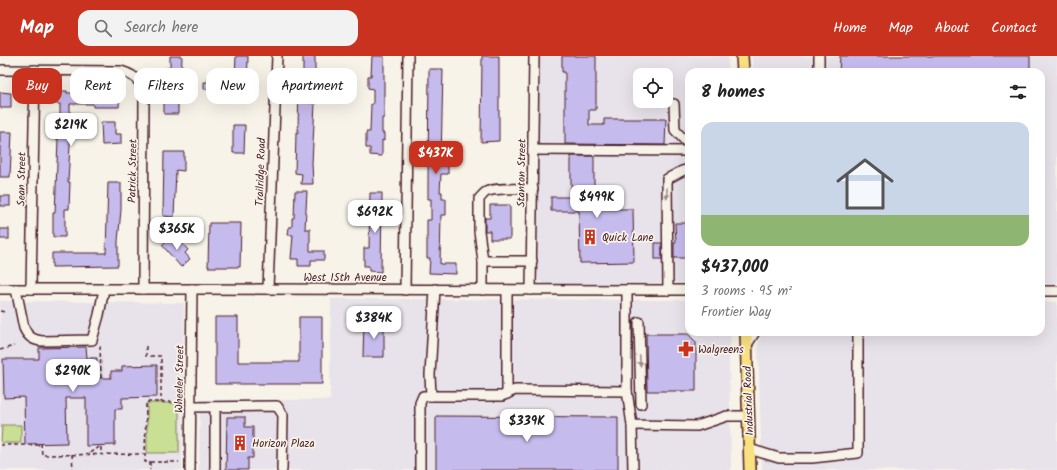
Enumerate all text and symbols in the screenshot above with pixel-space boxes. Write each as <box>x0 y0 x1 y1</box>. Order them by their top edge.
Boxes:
search box <box>78 10 358 46</box>
text: Map <box>20 13 54 43</box>
text: Search here <box>124 16 198 40</box>
icon: search <box>92 17 114 39</box>
text: Home <box>833 17 867 39</box>
text: Map <box>889 17 913 39</box>
text: About <box>935 17 969 39</box>
text: Contact <box>991 17 1037 39</box>
chip: Buy <box>12 68 62 104</box>
chip: Rent <box>70 68 126 104</box>
chip: Filters <box>134 68 198 104</box>
chip: New <box>206 68 259 104</box>
chip: Apartment <box>267 68 357 104</box>
map controls <box>633 68 673 108</box>
button: locate <box>633 68 673 108</box>
text: 8 homes <box>701 79 765 106</box>
icon: filters <box>1007 81 1029 103</box>
pin: $219K <box>43 113 99 147</box>
text: $219K <box>54 115 88 136</box>
street label: Trailridge Road <box>251 137 271 207</box>
street label: Patrick Street <box>123 138 143 203</box>
street label: Stanton Street <box>512 138 532 207</box>
pin: $437K <box>408 141 464 175</box>
text: $437K <box>418 143 454 164</box>
icon: home <box>829 148 901 220</box>
street label: Sean Street <box>13 151 31 206</box>
pin: $499K <box>569 185 625 219</box>
text: $499K <box>579 187 615 208</box>
one-way arrow <box>664 187 670 200</box>
pin: $692K <box>347 200 403 234</box>
text: $692K <box>357 202 393 223</box>
pin: $365K <box>149 217 205 251</box>
text: $365K <box>159 219 195 240</box>
building icon: Quick Lane <box>581 228 599 246</box>
place label: Quick Lane <box>602 229 653 247</box>
text: $437,000 <box>701 254 768 281</box>
street label: West 15th Avenue <box>303 269 387 287</box>
text: 3 rooms · 95 m² <box>701 281 792 302</box>
text: Frontier Way <box>701 302 771 323</box>
pin: $384K <box>346 306 402 340</box>
text: $384K <box>355 308 393 329</box>
pharmacy icon: Walgreens <box>677 340 695 358</box>
place label: Walgreens <box>698 341 744 359</box>
street label: Wheeler Street <box>170 344 190 413</box>
one-way arrow <box>637 355 643 368</box>
pin: $290K <box>45 359 101 393</box>
text: $290K <box>55 361 91 382</box>
street label: Industrial Road <box>739 365 759 436</box>
pin: $339K <box>499 409 555 443</box>
text: $339K <box>509 411 545 432</box>
building icon: Horizon Plaza <box>231 434 249 452</box>
place label: Horizon Plaza <box>252 435 315 453</box>

